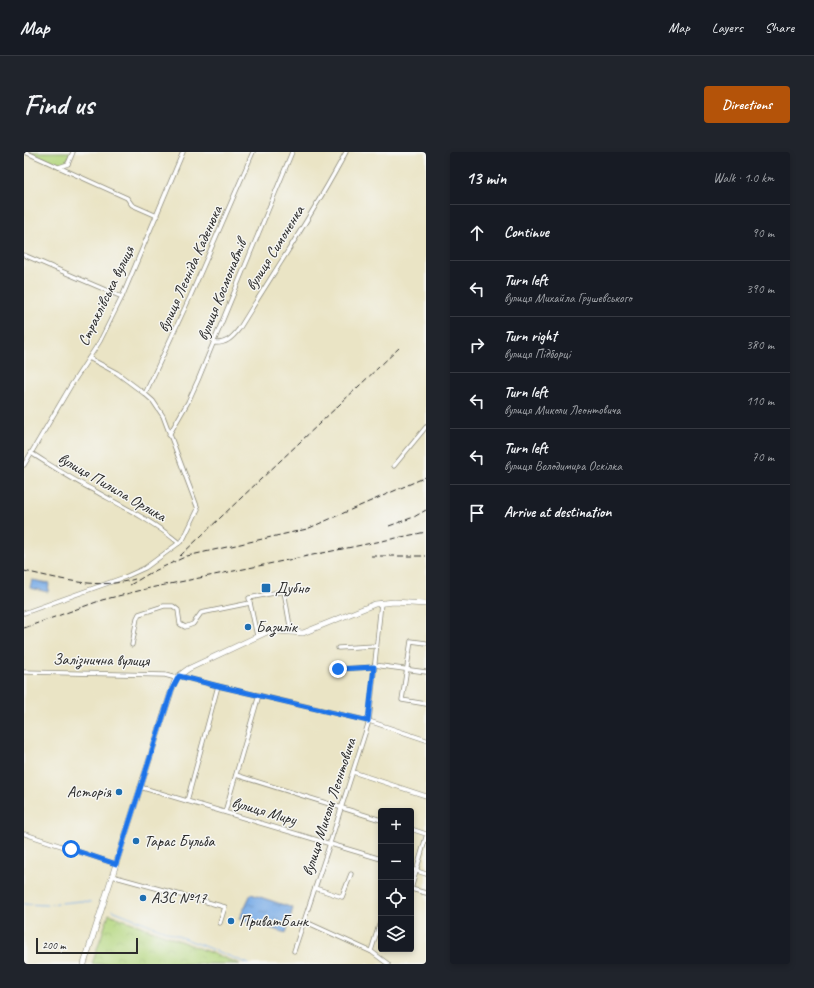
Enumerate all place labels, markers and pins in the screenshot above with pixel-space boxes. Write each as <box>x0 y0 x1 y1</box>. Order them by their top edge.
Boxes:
place label: Дубно <box>275 578 311 598</box>
marker: Дубно <box>260 582 272 594</box>
place label: Базилік <box>256 617 299 637</box>
marker: Базилік <box>243 622 253 632</box>
place label: Асторія <box>67 782 112 802</box>
marker: Асторія <box>114 787 124 797</box>
place label: Тарас Бульба <box>144 831 215 851</box>
marker: Тарас Бульба <box>131 836 141 846</box>
place label: АЗС №17 <box>151 888 207 908</box>
marker: АЗС №17 <box>138 893 148 903</box>
place label: ПриватБанк <box>239 911 309 931</box>
marker: ПриватБанк <box>226 916 236 926</box>

